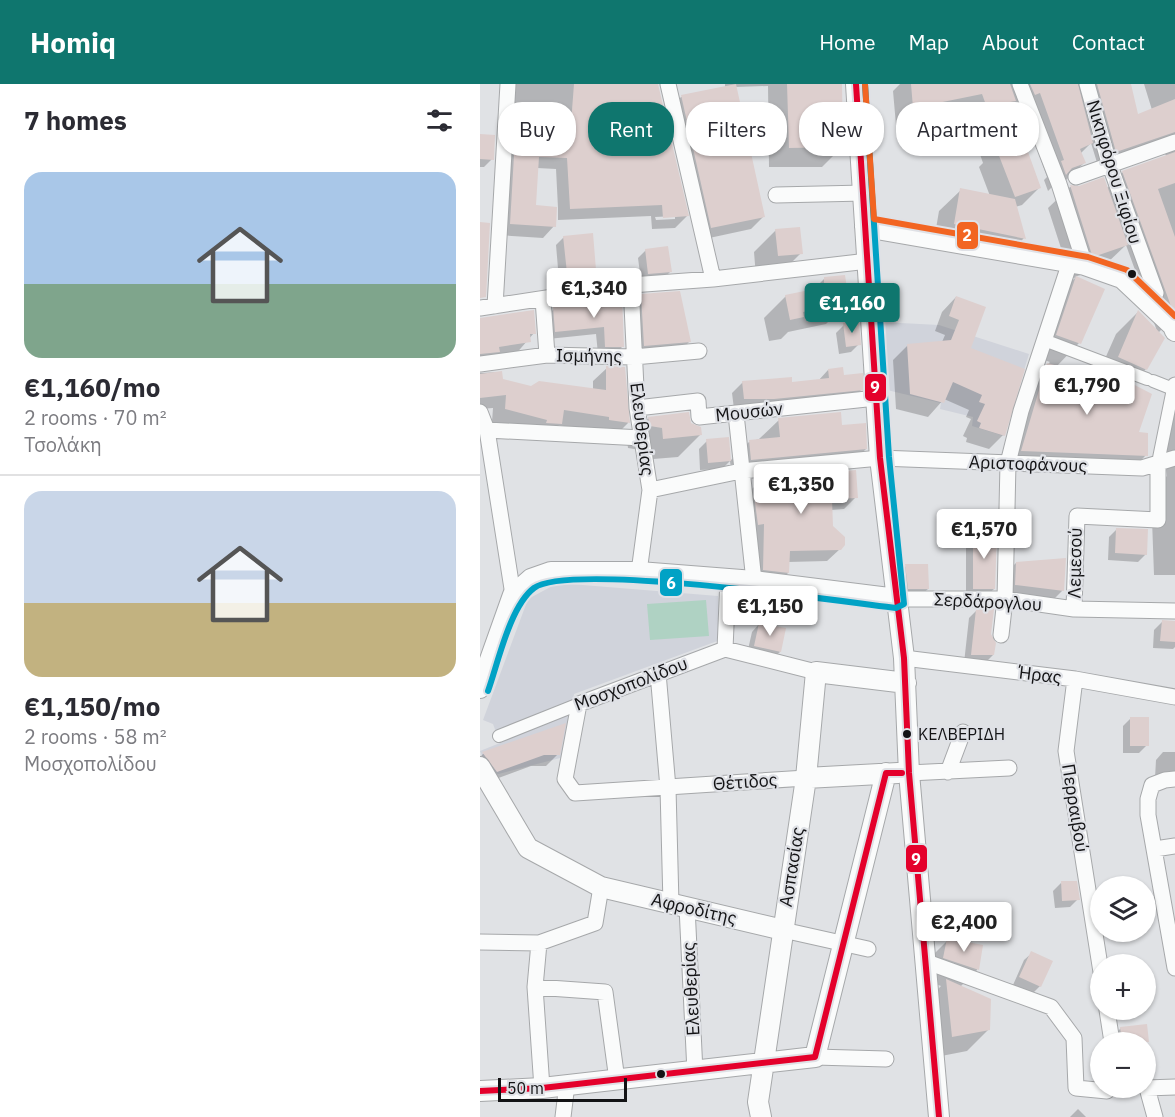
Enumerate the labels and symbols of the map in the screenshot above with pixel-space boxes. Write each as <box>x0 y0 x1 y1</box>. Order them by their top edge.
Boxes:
street label: Νικηφόρου Ξιφίου <box>1082 97 1147 247</box>
line badge: 2 <box>956 221 979 250</box>
text: 2 <box>962 225 972 245</box>
pin: €1,340 <box>545 268 643 319</box>
unlabelled marker <box>1126 268 1138 280</box>
pin: €1,160 <box>803 283 901 334</box>
street label: Ισμήνης <box>556 343 623 368</box>
pin: €1,790 <box>1038 365 1136 416</box>
line badge: 9 <box>864 373 887 402</box>
text: 9 <box>870 377 880 397</box>
street label: Ελευθερίας <box>625 381 660 477</box>
street label: Μουσών <box>714 397 784 426</box>
street label: Αριστοφάνους <box>968 450 1088 477</box>
pin: €1,350 <box>752 464 850 515</box>
pin: €1,570 <box>935 509 1033 560</box>
street label: Λεμεσού <box>1062 527 1087 599</box>
line badge: 6 <box>659 568 683 597</box>
text: 6 <box>666 573 676 593</box>
pin: €1,150 <box>721 586 819 637</box>
street label: Σερδάρογλου <box>933 587 1043 616</box>
street label: Μοσχοπολίδου <box>571 651 691 716</box>
street label: Ήρας <box>1016 660 1063 689</box>
place label: ΚΕΛΒΕΡΙΔΗ <box>918 724 1005 744</box>
marker: ΚΕΛΒΕΡΙΔΗ <box>901 728 913 740</box>
street label: Περραιβού <box>1057 762 1094 854</box>
street label: Θέτιδος <box>712 768 778 795</box>
street label: Ασπασίας <box>774 825 809 909</box>
line badge: 9 <box>905 844 928 873</box>
text: 9 <box>911 849 921 869</box>
street label: Αφροδίτης <box>649 888 739 930</box>
pin: €2,400 <box>915 902 1013 953</box>
street label: Ελευθερίας <box>677 941 704 1036</box>
unlabelled marker <box>655 1068 667 1080</box>
scale bar <box>498 1075 627 1102</box>

